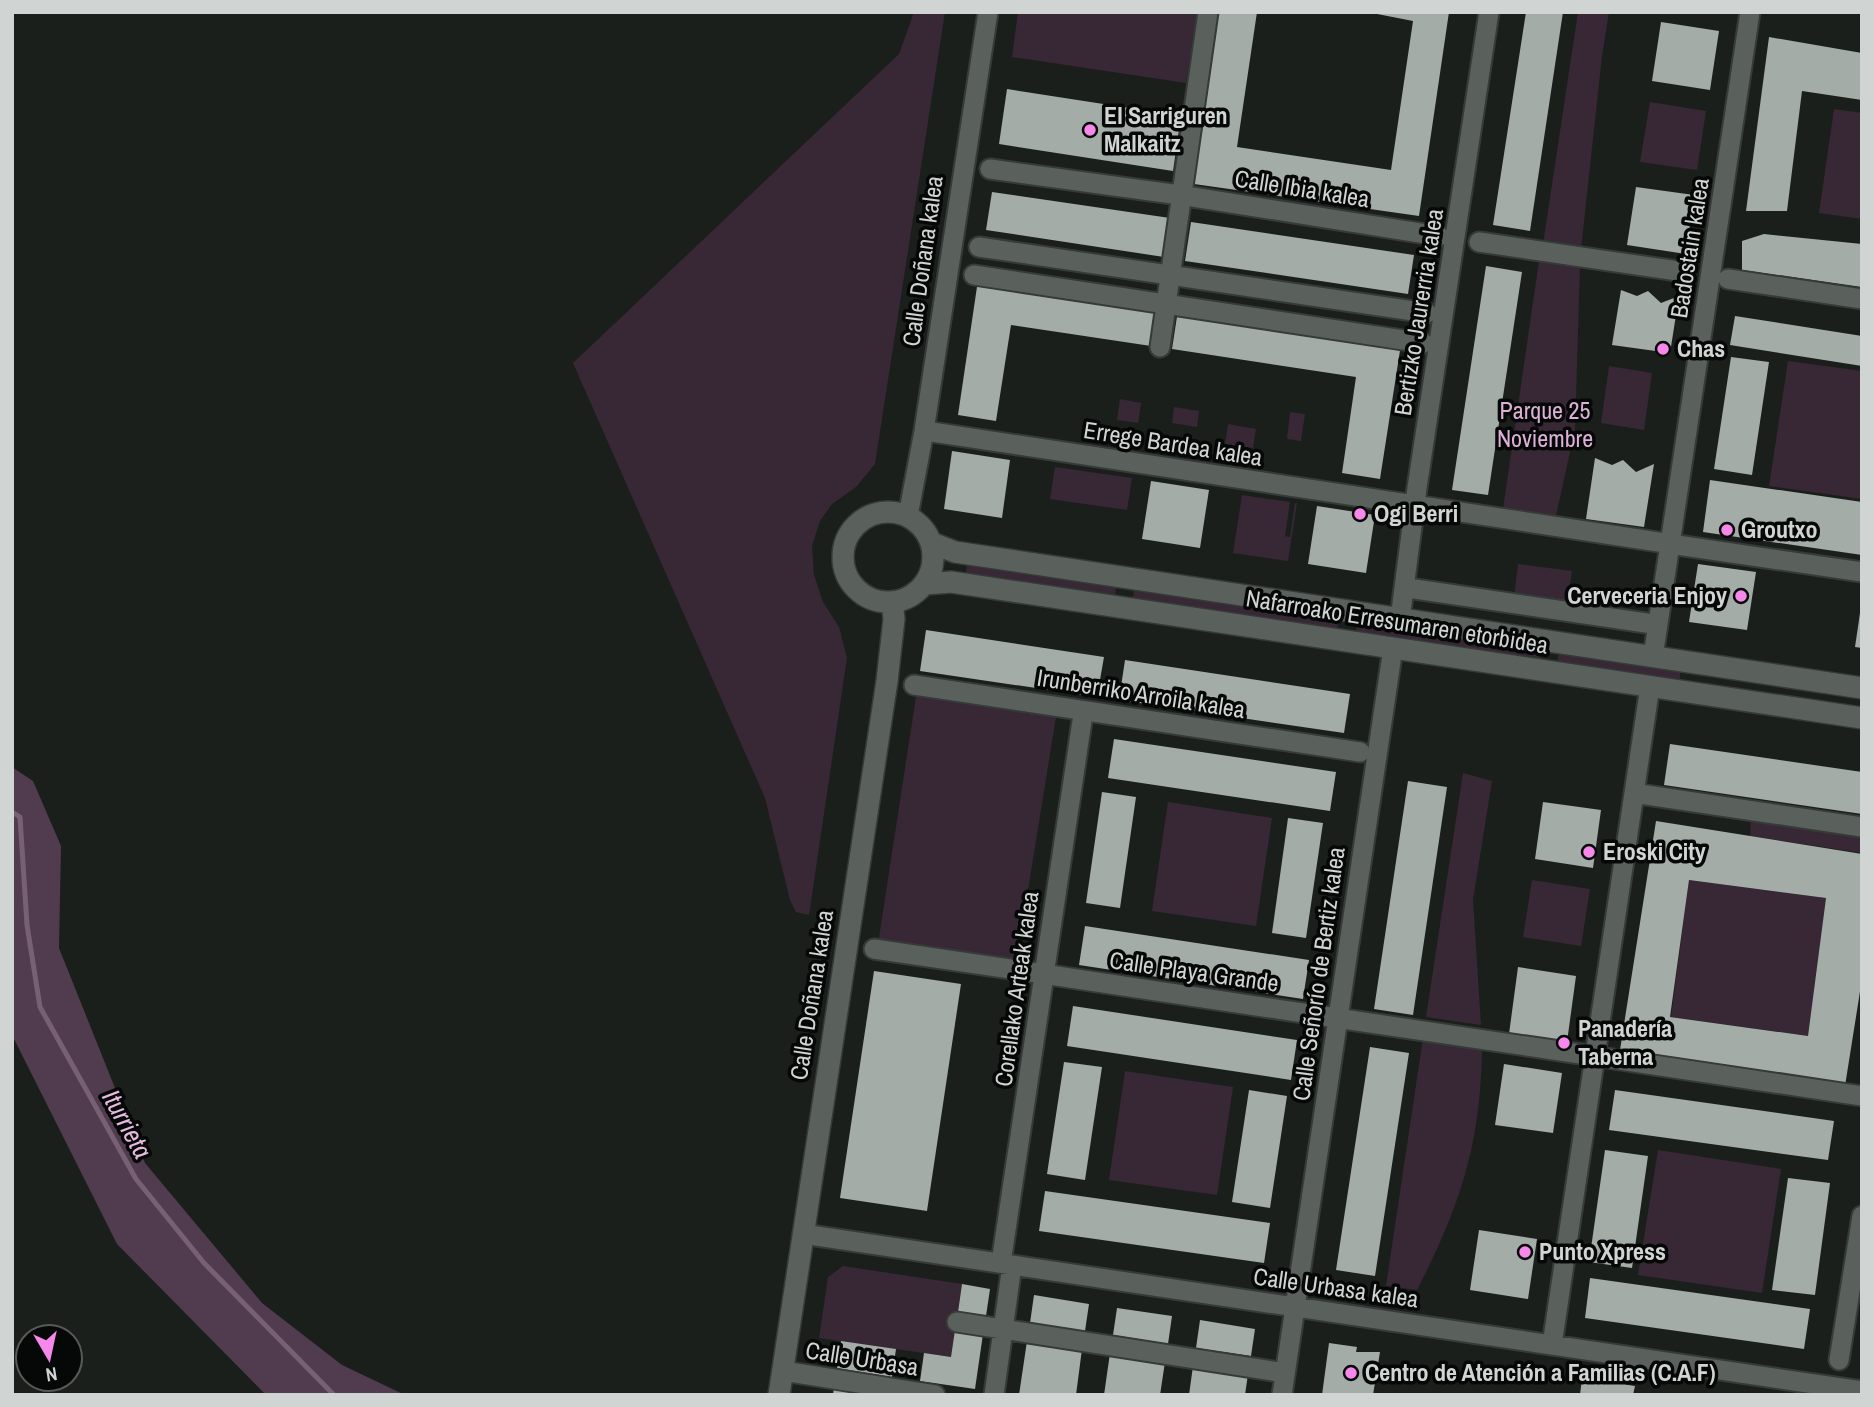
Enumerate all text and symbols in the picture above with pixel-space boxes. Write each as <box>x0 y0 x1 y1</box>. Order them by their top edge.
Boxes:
place label: EI Sarriguren Malkaitz <box>1104 99 1228 159</box>
marker: EI Sarriguren Malkaitz <box>1082 122 1098 138</box>
street label: Calle Ibia kalea <box>1233 162 1372 214</box>
street label: Calle Doñana kalea <box>894 174 950 348</box>
street label: Badostain kalea <box>1662 176 1716 320</box>
street label: Bertizko Jaurerria kalea <box>1386 206 1450 418</box>
place label: Chas <box>1677 332 1725 364</box>
marker: Chas <box>1655 341 1671 357</box>
park label: Parque 25 Noviembre <box>1497 394 1593 454</box>
street label: Errege Bardea kalea <box>1082 413 1265 473</box>
place label: Ogi Berri <box>1374 497 1458 529</box>
marker: Ogi Berri <box>1352 506 1368 522</box>
place label: Groutxo <box>1741 513 1818 545</box>
marker: Groutxo <box>1719 522 1735 538</box>
place label: Cerveceria Enjoy <box>1567 579 1727 611</box>
street label: Nafarroako Erresumaren etorbidea <box>1244 581 1550 661</box>
marker: Cerveceria Enjoy <box>1733 588 1749 604</box>
street label: Irunberriko Arroila kalea <box>1035 661 1247 725</box>
place label: Eroski City <box>1603 835 1706 867</box>
marker: Eroski City <box>1581 844 1597 860</box>
street label: Calle Señorío de Bertiz kalea <box>1284 845 1352 1103</box>
street label: Corellako Arteak kalea <box>986 889 1046 1089</box>
street label: Calle Doñana kalea <box>782 907 840 1082</box>
street label: Calle Playa Grande <box>1107 943 1281 999</box>
place label: Panadería Taberna <box>1578 1012 1672 1072</box>
marker: Panadería Taberna <box>1556 1035 1572 1051</box>
water label: Iturrieta <box>94 1083 161 1164</box>
place label: Punto Xpress <box>1539 1235 1666 1267</box>
marker: Punto Xpress <box>1517 1244 1533 1260</box>
street label: Calle Urbasa kalea <box>1252 1260 1421 1314</box>
north arrow <box>14 1323 84 1393</box>
street label: Calle Urbasa <box>803 1333 921 1383</box>
place label: Centro de Atención a Familias (C.A.F) <box>1365 1356 1715 1388</box>
text: N <box>44 1361 59 1389</box>
marker: Centro de Atención a Familias (C.A.F) <box>1343 1365 1359 1381</box>

